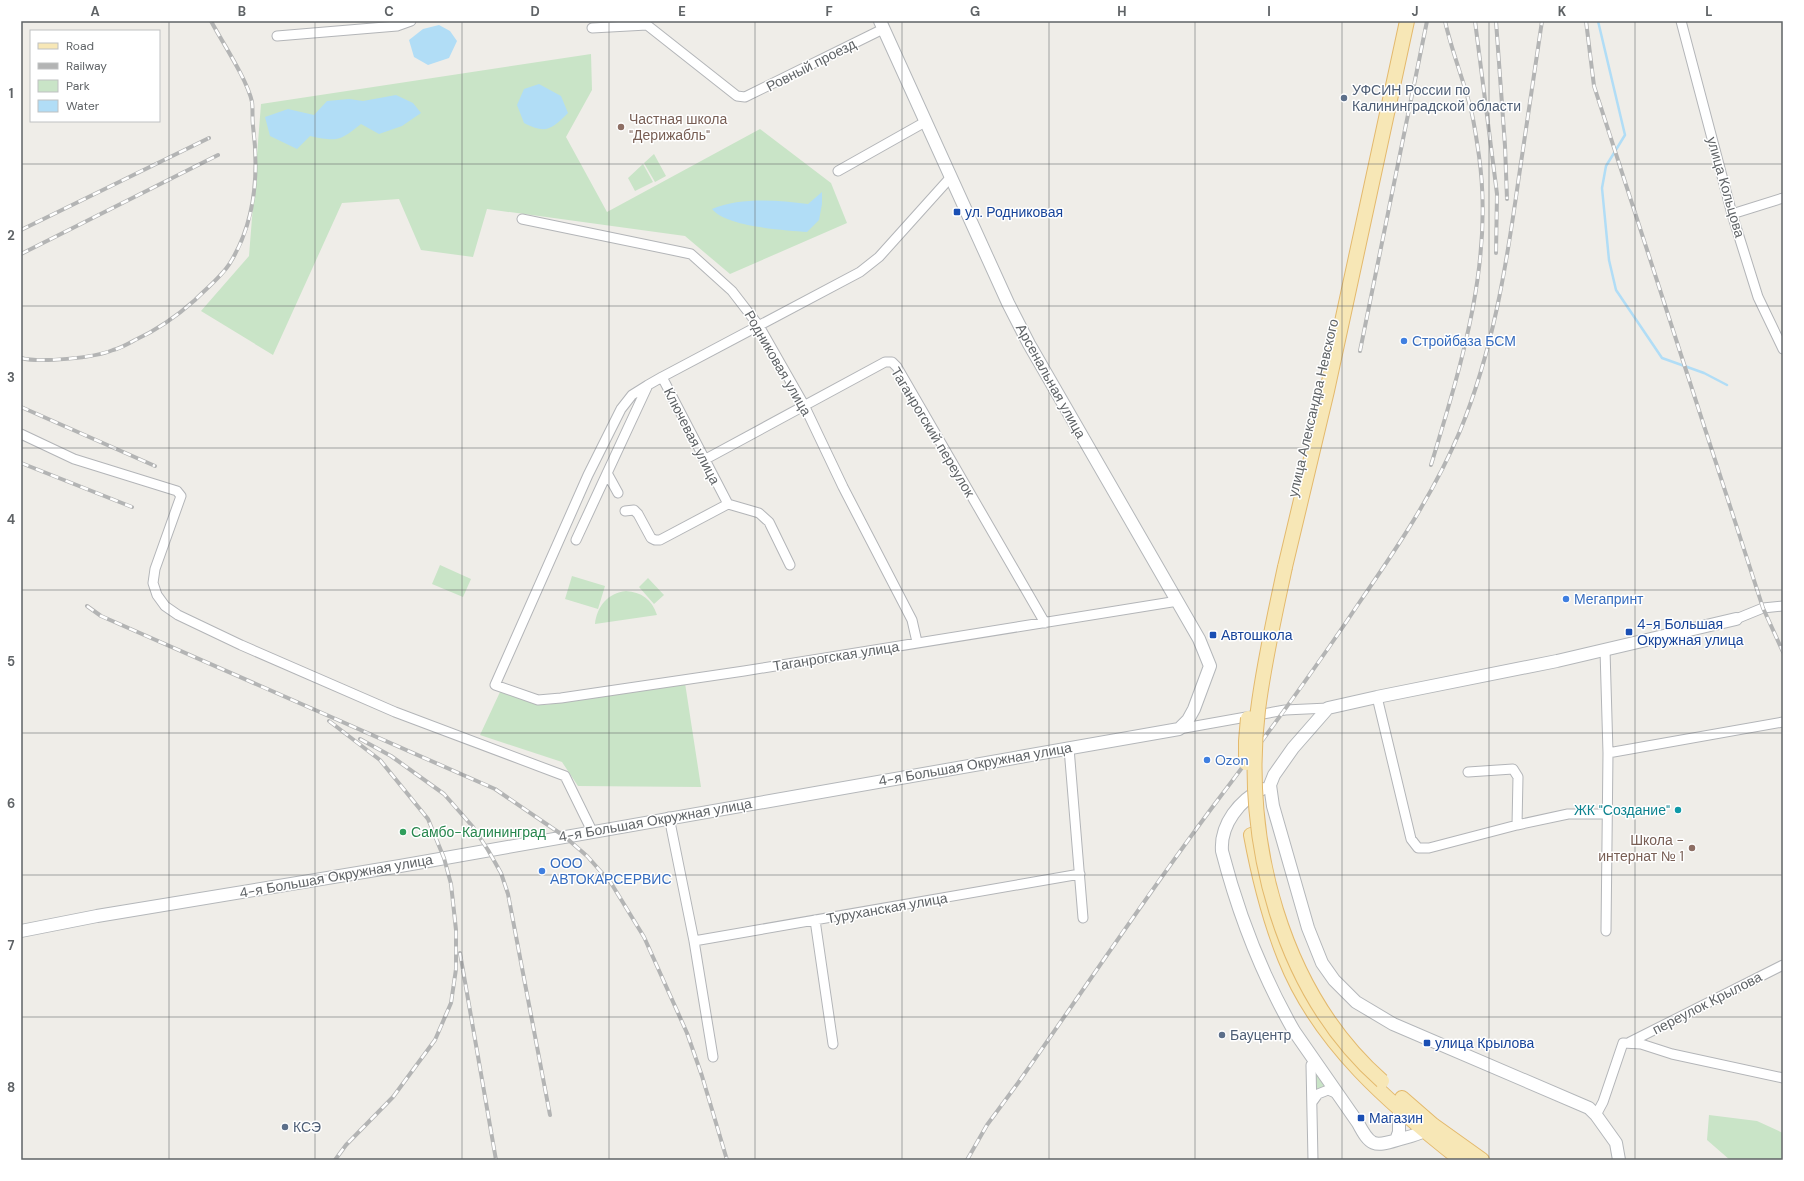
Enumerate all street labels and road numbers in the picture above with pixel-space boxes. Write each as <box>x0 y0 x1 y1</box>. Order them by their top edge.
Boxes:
street label: Ровный проезд <box>763 35 859 95</box>
street label: улица Кольцова <box>1703 135 1749 240</box>
street label: Родниковая улица <box>740 307 816 419</box>
street label: улица Александра Невского <box>1284 317 1342 499</box>
street label: Арсенальная улица <box>1012 321 1090 442</box>
street label: Таганрогский переулок <box>887 364 979 501</box>
street label: Ключевая улица <box>660 384 724 488</box>
street label: Таганрогская улица <box>772 637 901 675</box>
street label: 4-я Большая Окружная улица <box>877 738 1073 790</box>
street label: 4-я Большая Окружная улица <box>557 794 753 846</box>
street label: 4-я Большая Окружная улица <box>238 850 434 902</box>
street label: Туруханская улица <box>825 888 949 928</box>
street label: переулок Крылова <box>1649 968 1765 1038</box>

